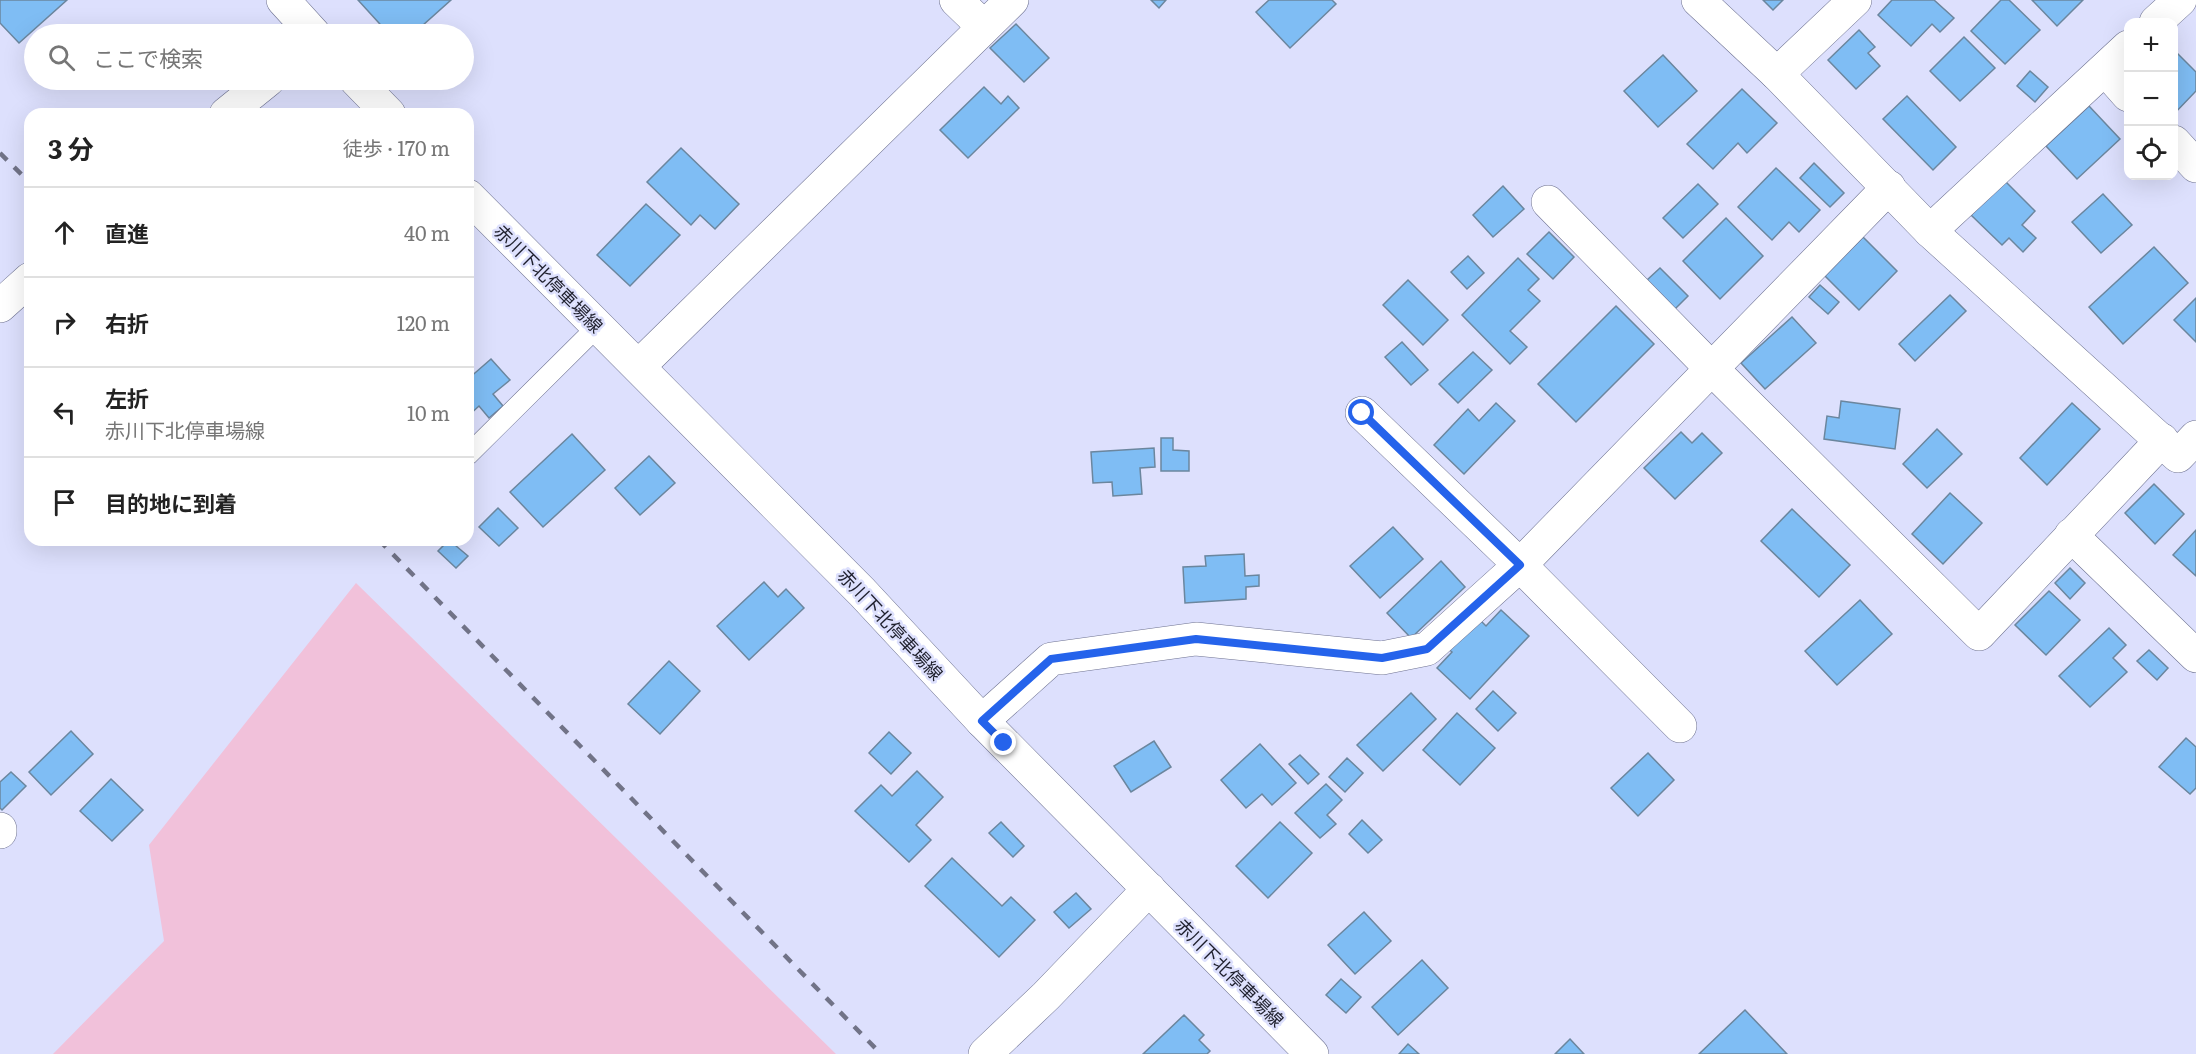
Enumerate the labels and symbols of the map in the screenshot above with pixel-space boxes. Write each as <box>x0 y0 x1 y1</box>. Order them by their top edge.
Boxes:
street label: 赤川下北停車場線 <box>489 218 609 338</box>
route start <box>1348 399 1374 425</box>
street label: 赤川下北停車場線 <box>832 562 950 686</box>
route end <box>990 729 1016 755</box>
street label: 赤川下北停車場線 <box>1170 912 1290 1032</box>

